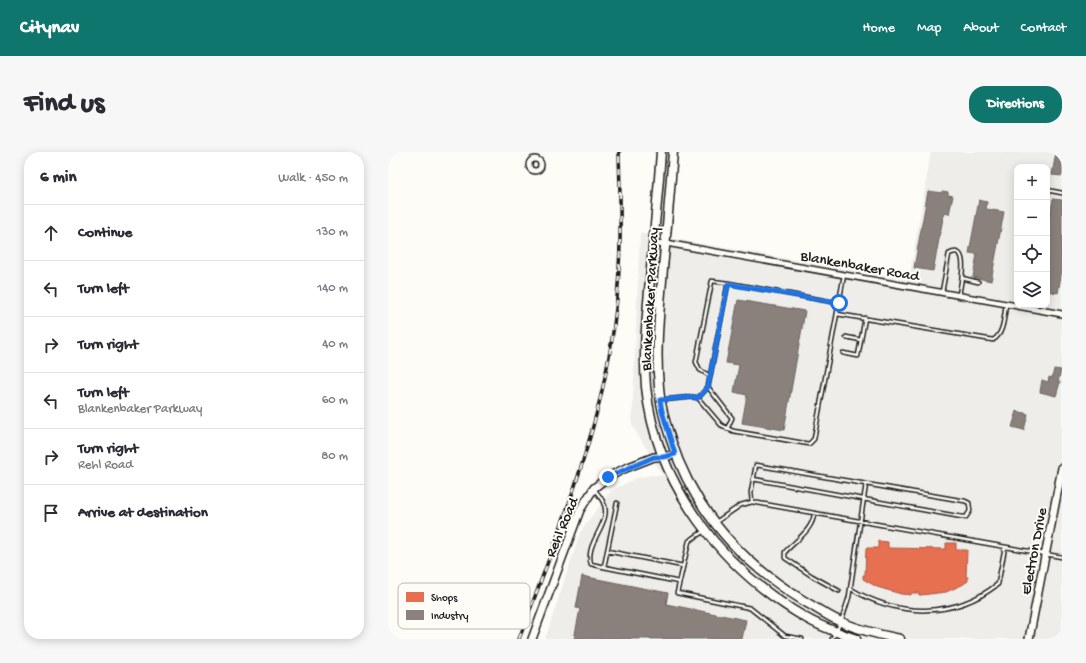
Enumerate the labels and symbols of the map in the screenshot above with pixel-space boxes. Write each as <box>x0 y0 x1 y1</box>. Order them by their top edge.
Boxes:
street label: Blankenbaker Parkway <box>638 226 664 372</box>
street label: Blankenbaker Road <box>798 247 922 286</box>
route start <box>830 294 848 312</box>
route end <box>599 468 617 486</box>
street label: Rehl Road <box>542 494 584 560</box>
street label: Electron Drive <box>1018 506 1052 596</box>
legend <box>398 583 530 629</box>
text: Shops <box>431 593 458 605</box>
text: Industry <box>431 611 469 623</box>

